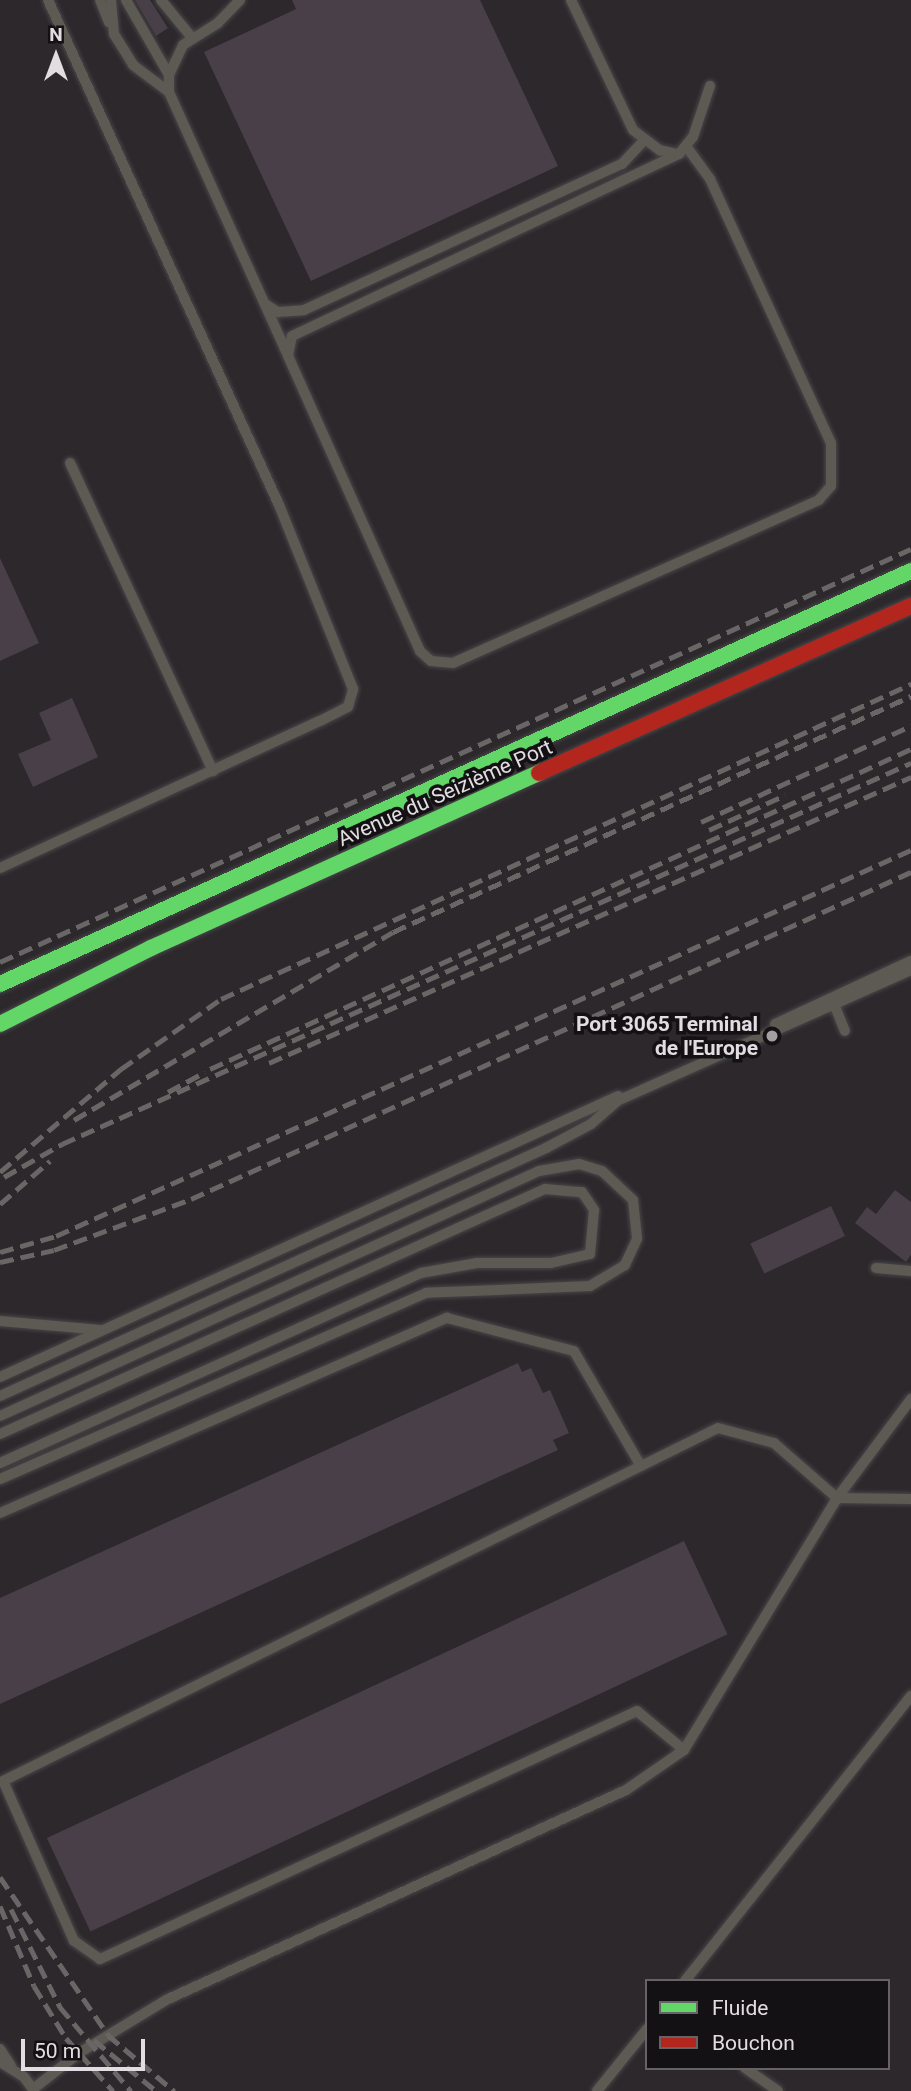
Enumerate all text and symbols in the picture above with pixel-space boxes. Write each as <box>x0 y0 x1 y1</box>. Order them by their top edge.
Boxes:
north arrow <box>21 21 91 91</box>
text: N <box>49 23 63 46</box>
street label: Avenue du Seizième Port <box>334 734 556 852</box>
place label: Port 3065 Terminal de l'Europe <box>575 1011 758 1061</box>
marker: Port 3065 Terminal de l'Europe <box>764 1028 780 1044</box>
legend <box>645 1979 890 2070</box>
text: Fluide <box>712 1996 768 2020</box>
scale bar <box>24 2024 149 2068</box>
text: Bouchon <box>712 2031 795 2055</box>
text: 50 m <box>34 2039 81 2063</box>

